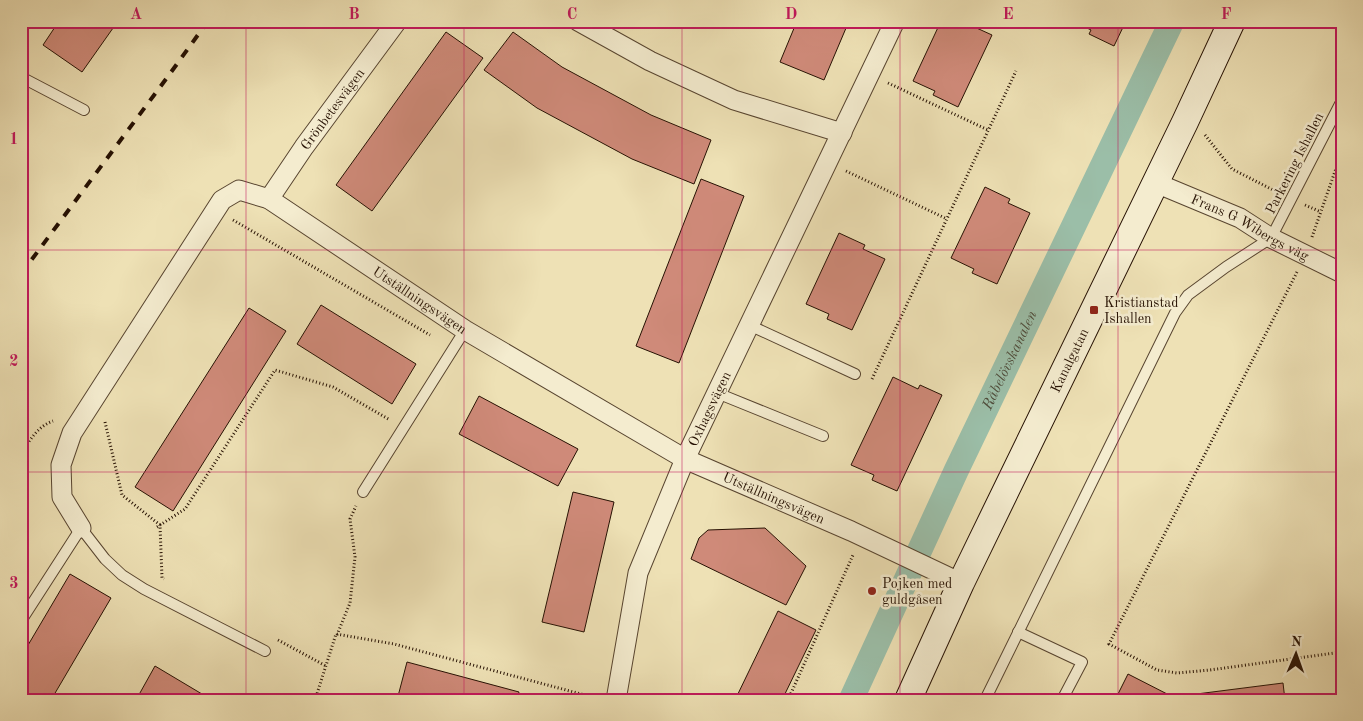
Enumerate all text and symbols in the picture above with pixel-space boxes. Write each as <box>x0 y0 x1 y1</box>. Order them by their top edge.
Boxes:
text: A <box>130 7 142 23</box>
text: B <box>348 7 360 23</box>
text: C <box>567 7 577 23</box>
text: D <box>785 7 797 23</box>
text: E <box>1002 7 1014 23</box>
text: F <box>1221 7 1232 23</box>
street label: Grönbetesvägen <box>298 66 368 153</box>
street label: Parkering Ishallen <box>1263 110 1327 216</box>
text: 1 <box>9 132 19 148</box>
street label: Frans G Wibergs väg <box>1189 192 1311 264</box>
street label: Utställningsvägen <box>370 264 469 337</box>
place label: Kristianstad Ishallen <box>1104 296 1179 326</box>
marker: Kristianstad Ishallen <box>1088 304 1100 316</box>
water label: Råbelövskanalen <box>980 308 1041 413</box>
street label: Kanalgatan <box>1049 326 1092 395</box>
text: 2 <box>9 354 19 370</box>
street label: Oxhagsvägen <box>686 369 734 449</box>
street label: Utställningsvägen <box>720 470 827 527</box>
text: 3 <box>9 576 19 592</box>
place label: Pojken med guldgåsen <box>882 577 952 607</box>
marker: Pojken med guldgåsen <box>866 585 878 597</box>
north arrow <box>1270 628 1320 678</box>
text: N <box>1291 635 1302 649</box>

